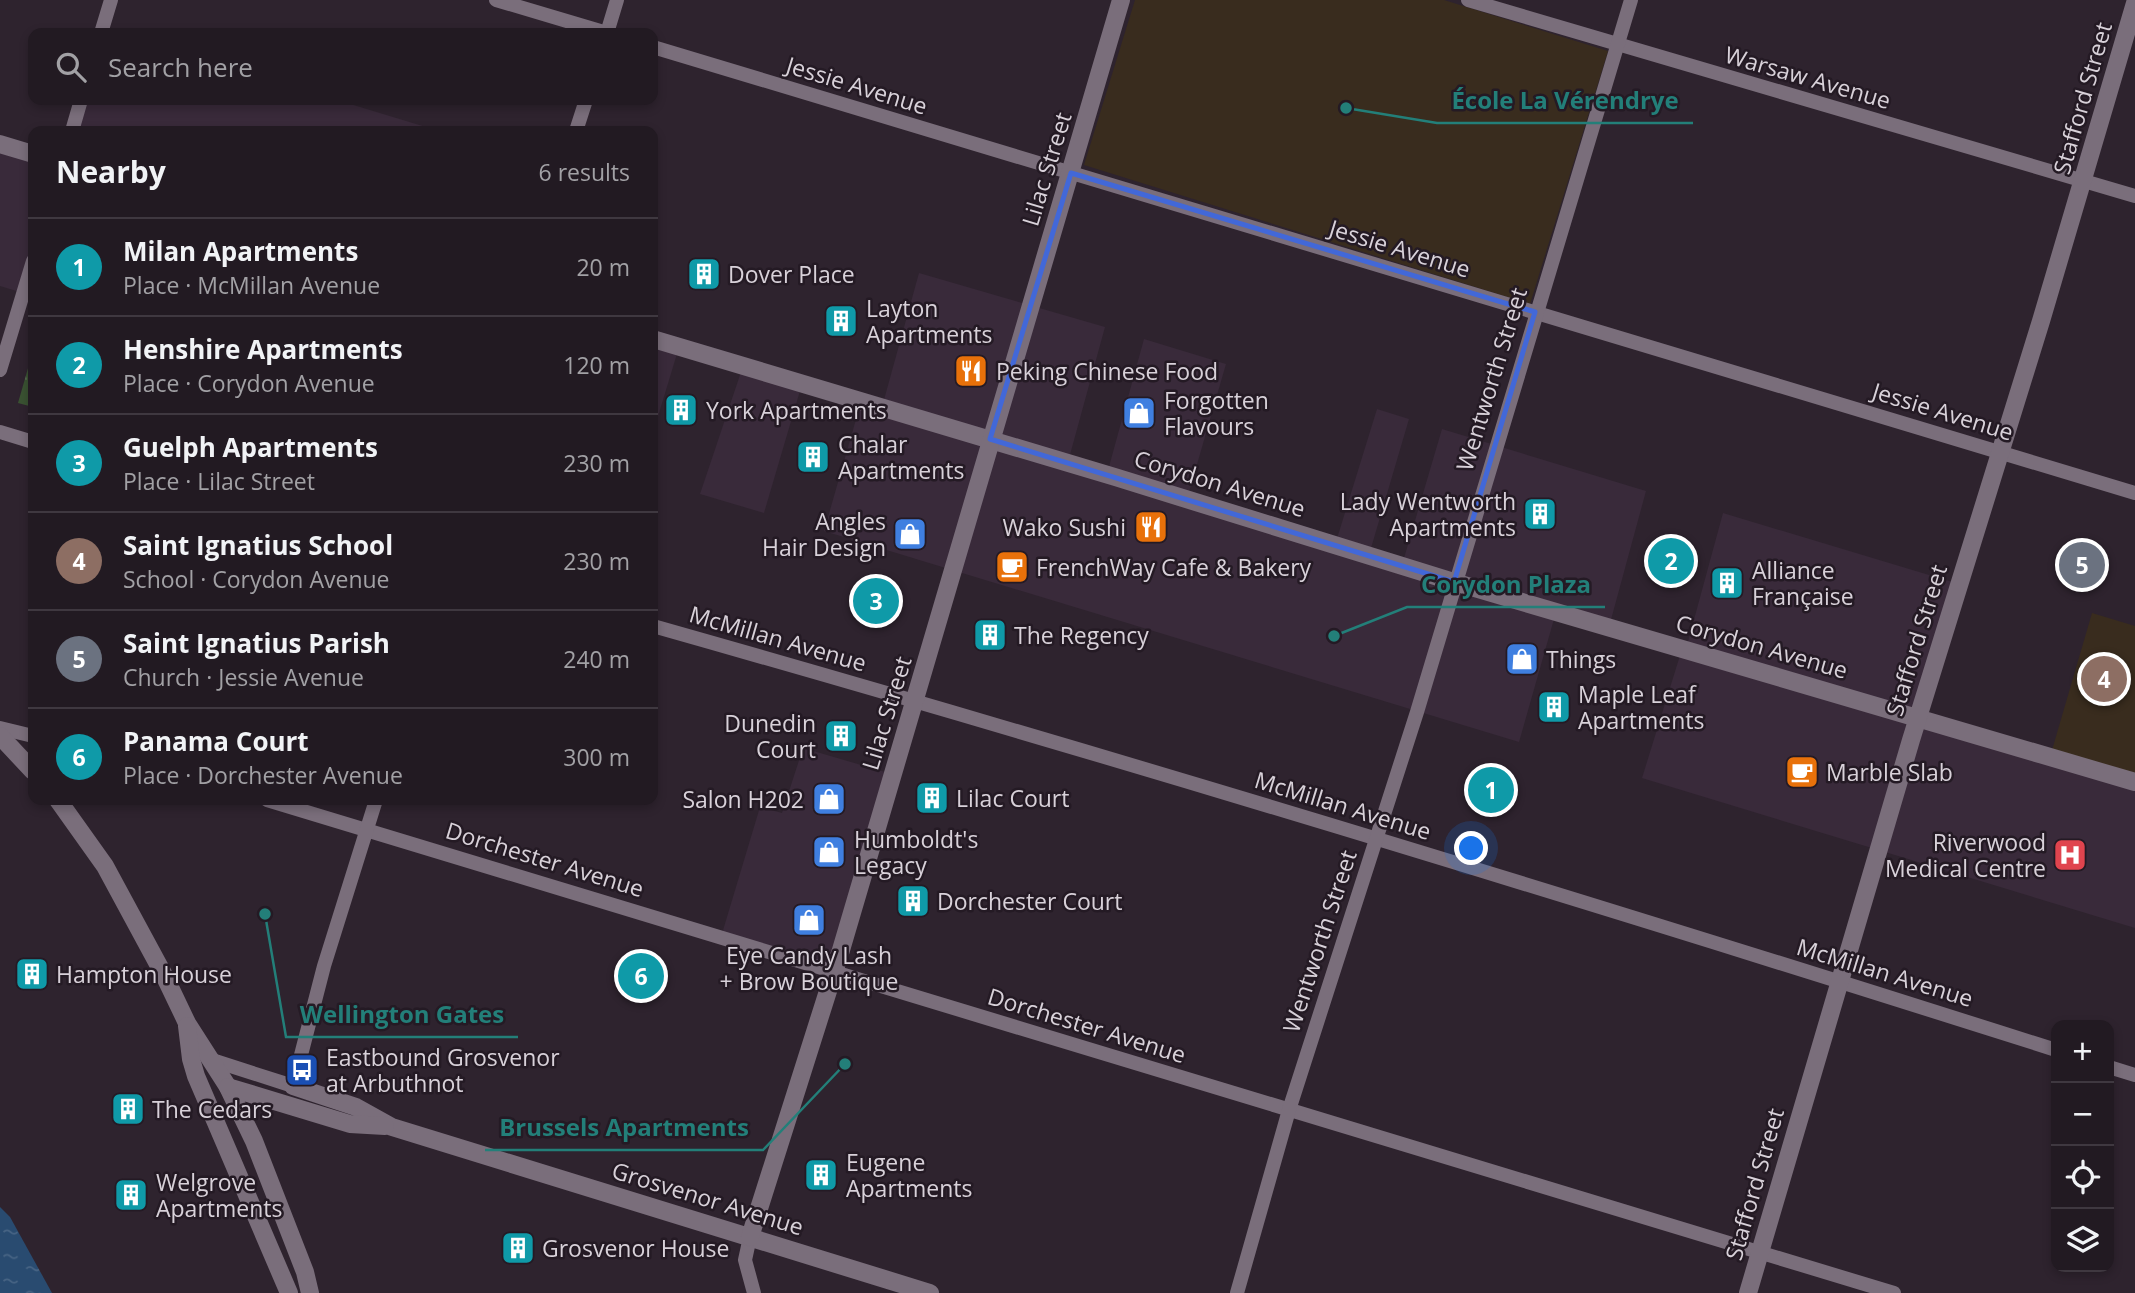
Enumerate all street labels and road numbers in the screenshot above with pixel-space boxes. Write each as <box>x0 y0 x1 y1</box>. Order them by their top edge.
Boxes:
street label: Stafford Street <box>2045 18 2119 178</box>
street label: Warsaw Avenue <box>1721 38 1895 116</box>
street label: Jessie Avenue <box>781 48 931 122</box>
street label: Lilac Street <box>1014 108 1078 230</box>
street label: Jessie Avenue <box>1324 211 1474 285</box>
street label: Wentworth Street <box>1448 283 1534 475</box>
street label: Jessie Avenue <box>1867 374 2017 448</box>
street label: Corydon Avenue <box>1131 442 1309 524</box>
street label: Stafford Street <box>1878 560 1954 720</box>
street label: McMillan Avenue <box>686 597 870 679</box>
street label: Corydon Avenue <box>1672 606 1852 686</box>
street label: Lilac Street <box>854 652 918 774</box>
street label: McMillan Avenue <box>1251 763 1435 847</box>
street label: Dorchester Avenue <box>442 814 648 904</box>
street label: Wentworth Street <box>1274 846 1364 1036</box>
street label: McMillan Avenue <box>1793 930 1977 1014</box>
street label: Dorchester Avenue <box>984 980 1190 1070</box>
street label: Stafford Street <box>1717 1104 1791 1264</box>
street label: Grosvenor Avenue <box>608 1154 808 1242</box>

